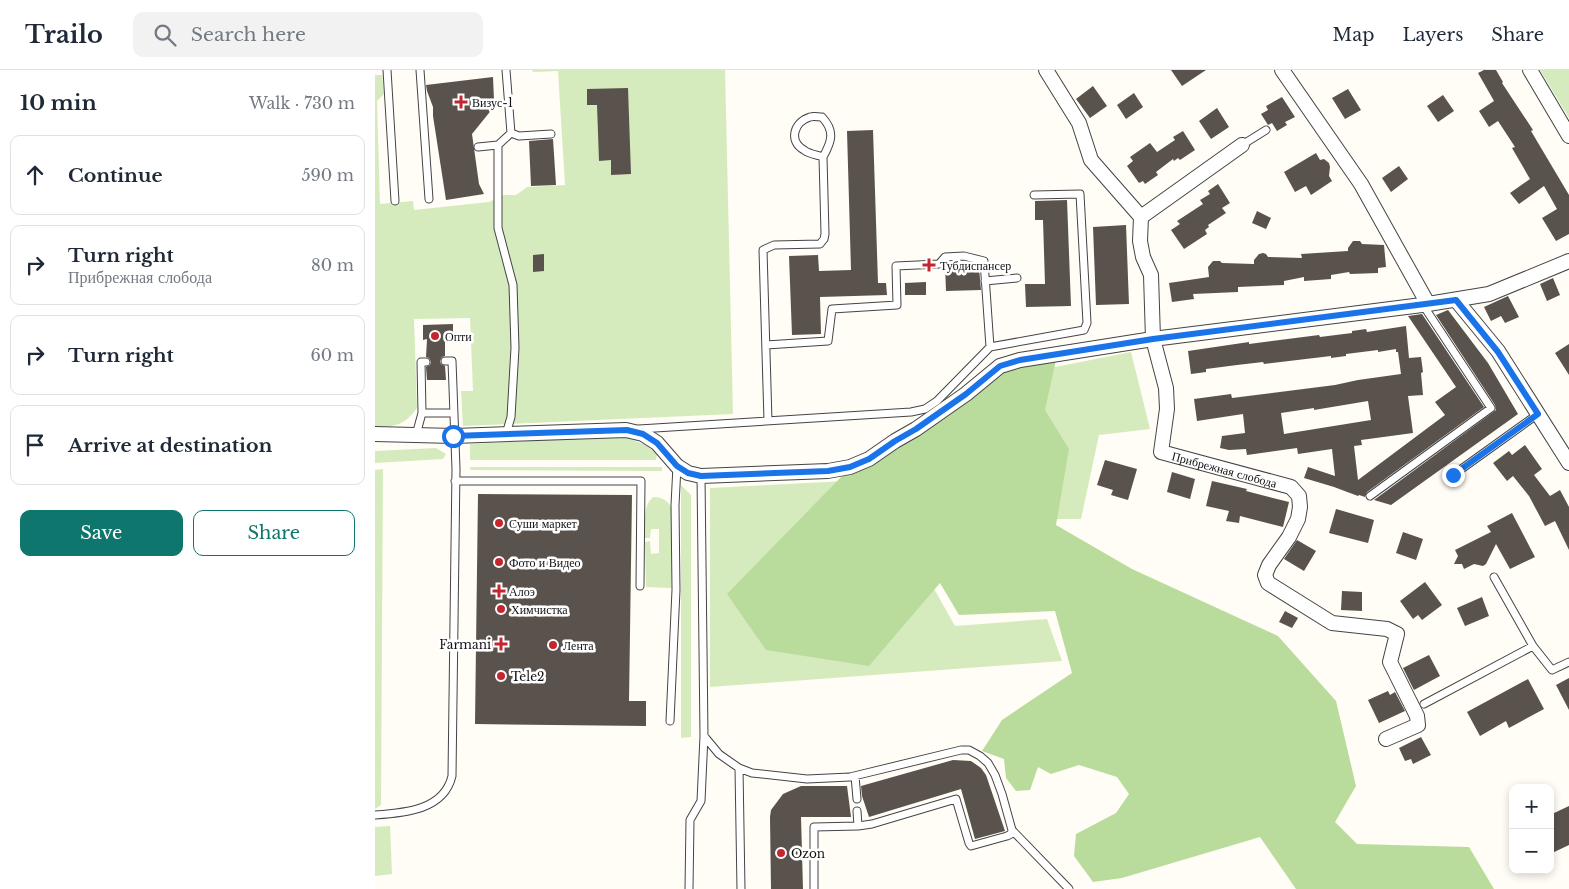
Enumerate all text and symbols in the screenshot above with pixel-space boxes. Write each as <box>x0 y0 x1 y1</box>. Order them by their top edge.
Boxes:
search box <box>133 12 483 57</box>
text: Trailo <box>25 20 103 49</box>
icon: search <box>151 21 179 49</box>
text: Search here <box>191 23 306 46</box>
text: Map <box>1333 24 1374 46</box>
text: Layers <box>1402 24 1463 46</box>
text: Share <box>1491 24 1544 46</box>
text: 10 min <box>20 90 97 116</box>
text: Walk · 730 m <box>249 93 355 113</box>
marker: Визус-1 <box>454 95 468 109</box>
place label: Визус-1 <box>472 95 513 110</box>
icon: ahead <box>21 161 49 189</box>
text: Continue <box>68 164 163 187</box>
text: 590 m <box>301 165 354 185</box>
text: Turn right <box>68 244 174 267</box>
icon: right <box>21 251 49 279</box>
text: 80 m <box>311 255 354 275</box>
marker: Тубдиспансер <box>922 258 936 272</box>
place label: Тубдиспансер <box>940 258 1011 273</box>
text: Прибрежная слобода <box>68 267 212 287</box>
place label: Опти <box>445 329 472 344</box>
marker: Опти <box>429 330 441 342</box>
icon: right <box>21 341 49 369</box>
text: Turn right <box>68 344 174 367</box>
text: 60 m <box>311 345 354 365</box>
route start <box>442 425 465 448</box>
icon: arrive <box>21 431 49 459</box>
text: Arrive at destination <box>68 434 272 457</box>
street label: Прибрежная слобода <box>1170 448 1279 491</box>
route end <box>1442 464 1465 487</box>
button: Save <box>20 510 183 556</box>
button: Share <box>193 510 355 556</box>
place label: Суши маркет <box>509 516 578 531</box>
marker: Суши маркет <box>493 517 505 529</box>
place label: Фото и Видео <box>509 555 581 570</box>
marker: Фото и Видео <box>493 556 505 568</box>
place label: Алоэ <box>509 584 535 599</box>
marker: Алоэ <box>493 585 505 597</box>
place label: Химчистка <box>511 602 568 617</box>
marker: Химчистка <box>495 603 507 615</box>
place label: Farmani <box>439 637 491 652</box>
marker: Farmani <box>495 638 507 650</box>
place label: Лента <box>563 638 594 653</box>
marker: Лента <box>547 639 559 651</box>
place label: Tele2 <box>511 669 544 684</box>
marker: Tele2 <box>495 670 507 682</box>
map controls <box>1509 784 1554 874</box>
button: + <box>1509 784 1554 829</box>
button: − <box>1509 829 1554 874</box>
place label: Ozon <box>791 846 825 861</box>
marker: Ozon <box>775 847 787 859</box>

